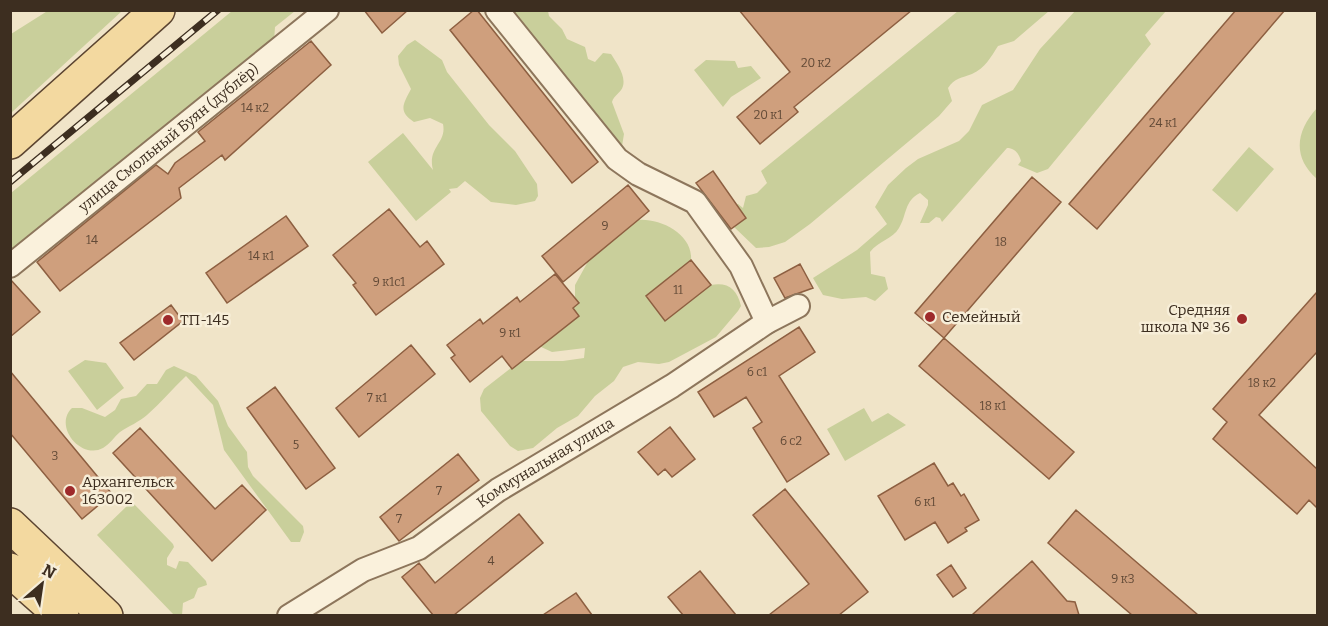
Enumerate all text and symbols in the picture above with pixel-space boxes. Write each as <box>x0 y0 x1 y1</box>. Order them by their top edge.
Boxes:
house number: 20 к2 <box>801 56 831 70</box>
street label: улица Смольный Буян (дублёр) <box>74 60 262 217</box>
house number: 14 к2 <box>241 101 269 115</box>
house number: 20 к1 <box>754 108 782 122</box>
house number: 24 к1 <box>1149 116 1177 130</box>
house number: 9 <box>601 219 609 233</box>
house number: 14 <box>86 233 98 247</box>
house number: 18 <box>995 235 1007 249</box>
house number: 14 к1 <box>248 249 274 263</box>
house number: 9 к1с1 <box>373 275 405 289</box>
house number: 11 <box>673 283 683 297</box>
place label: Средняя школа № 36 <box>1141 301 1230 336</box>
place label: Семейный <box>942 308 1021 326</box>
marker: Семейный <box>923 310 937 324</box>
place label: ТП-145 <box>180 311 229 329</box>
marker: Средняя школа № 36 <box>1235 312 1249 326</box>
marker: ТП-145 <box>161 313 175 327</box>
house number: 9 к1 <box>499 326 521 340</box>
house number: 6 с1 <box>747 365 767 379</box>
house number: 18 к2 <box>1248 376 1276 390</box>
house number: 7 к1 <box>367 391 387 405</box>
house number: 18 к1 <box>980 399 1006 413</box>
street label: Коммунальная улица <box>473 414 617 511</box>
house number: 6 с2 <box>780 434 802 448</box>
house number: 5 <box>293 438 299 452</box>
house number: 3 <box>52 449 59 463</box>
place label: Архангельск 163002 <box>82 473 174 508</box>
marker: Архангельск 163002 <box>63 484 77 498</box>
house number: 7 <box>436 484 442 498</box>
house number: 6 к1 <box>914 495 936 509</box>
house number: 7 <box>396 512 402 526</box>
north arrow <box>12 554 72 614</box>
house number: 4 <box>487 554 495 568</box>
text: N <box>39 560 59 583</box>
house number: 9 к3 <box>1111 572 1135 586</box>

